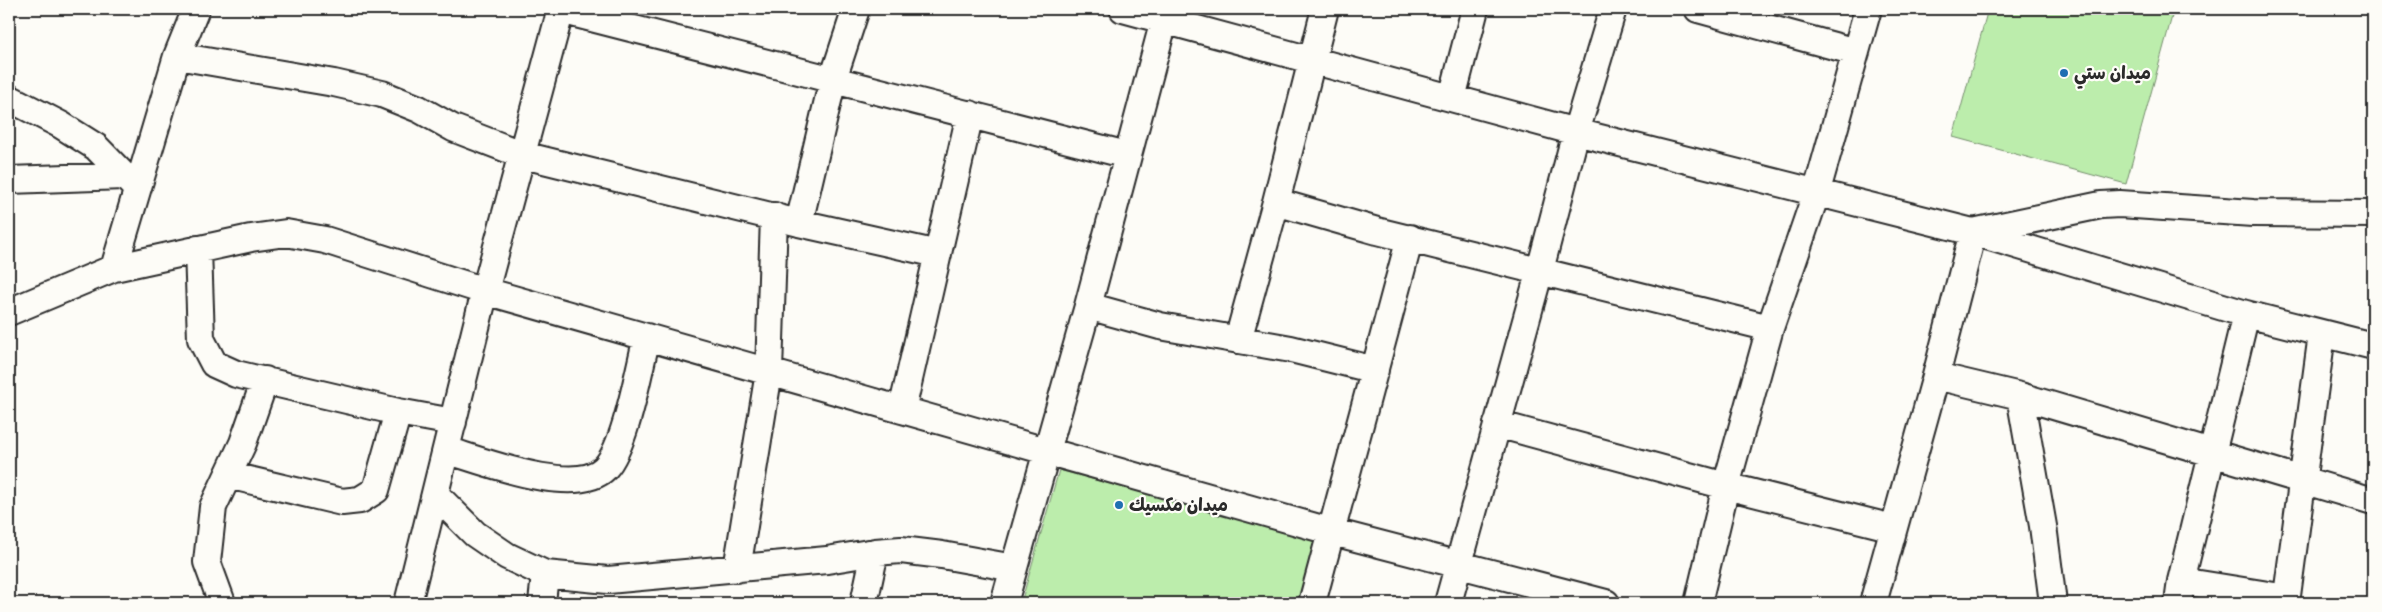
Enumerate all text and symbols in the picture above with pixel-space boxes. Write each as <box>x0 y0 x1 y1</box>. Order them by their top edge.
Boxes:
place label: ميدان ستي <box>2074 62 2151 89</box>
marker: ميدان ستي <box>2058 67 2070 79</box>
place label: ميدان مكسيك <box>1129 494 1228 516</box>
marker: ميدان مكسيك <box>1113 499 1125 511</box>

